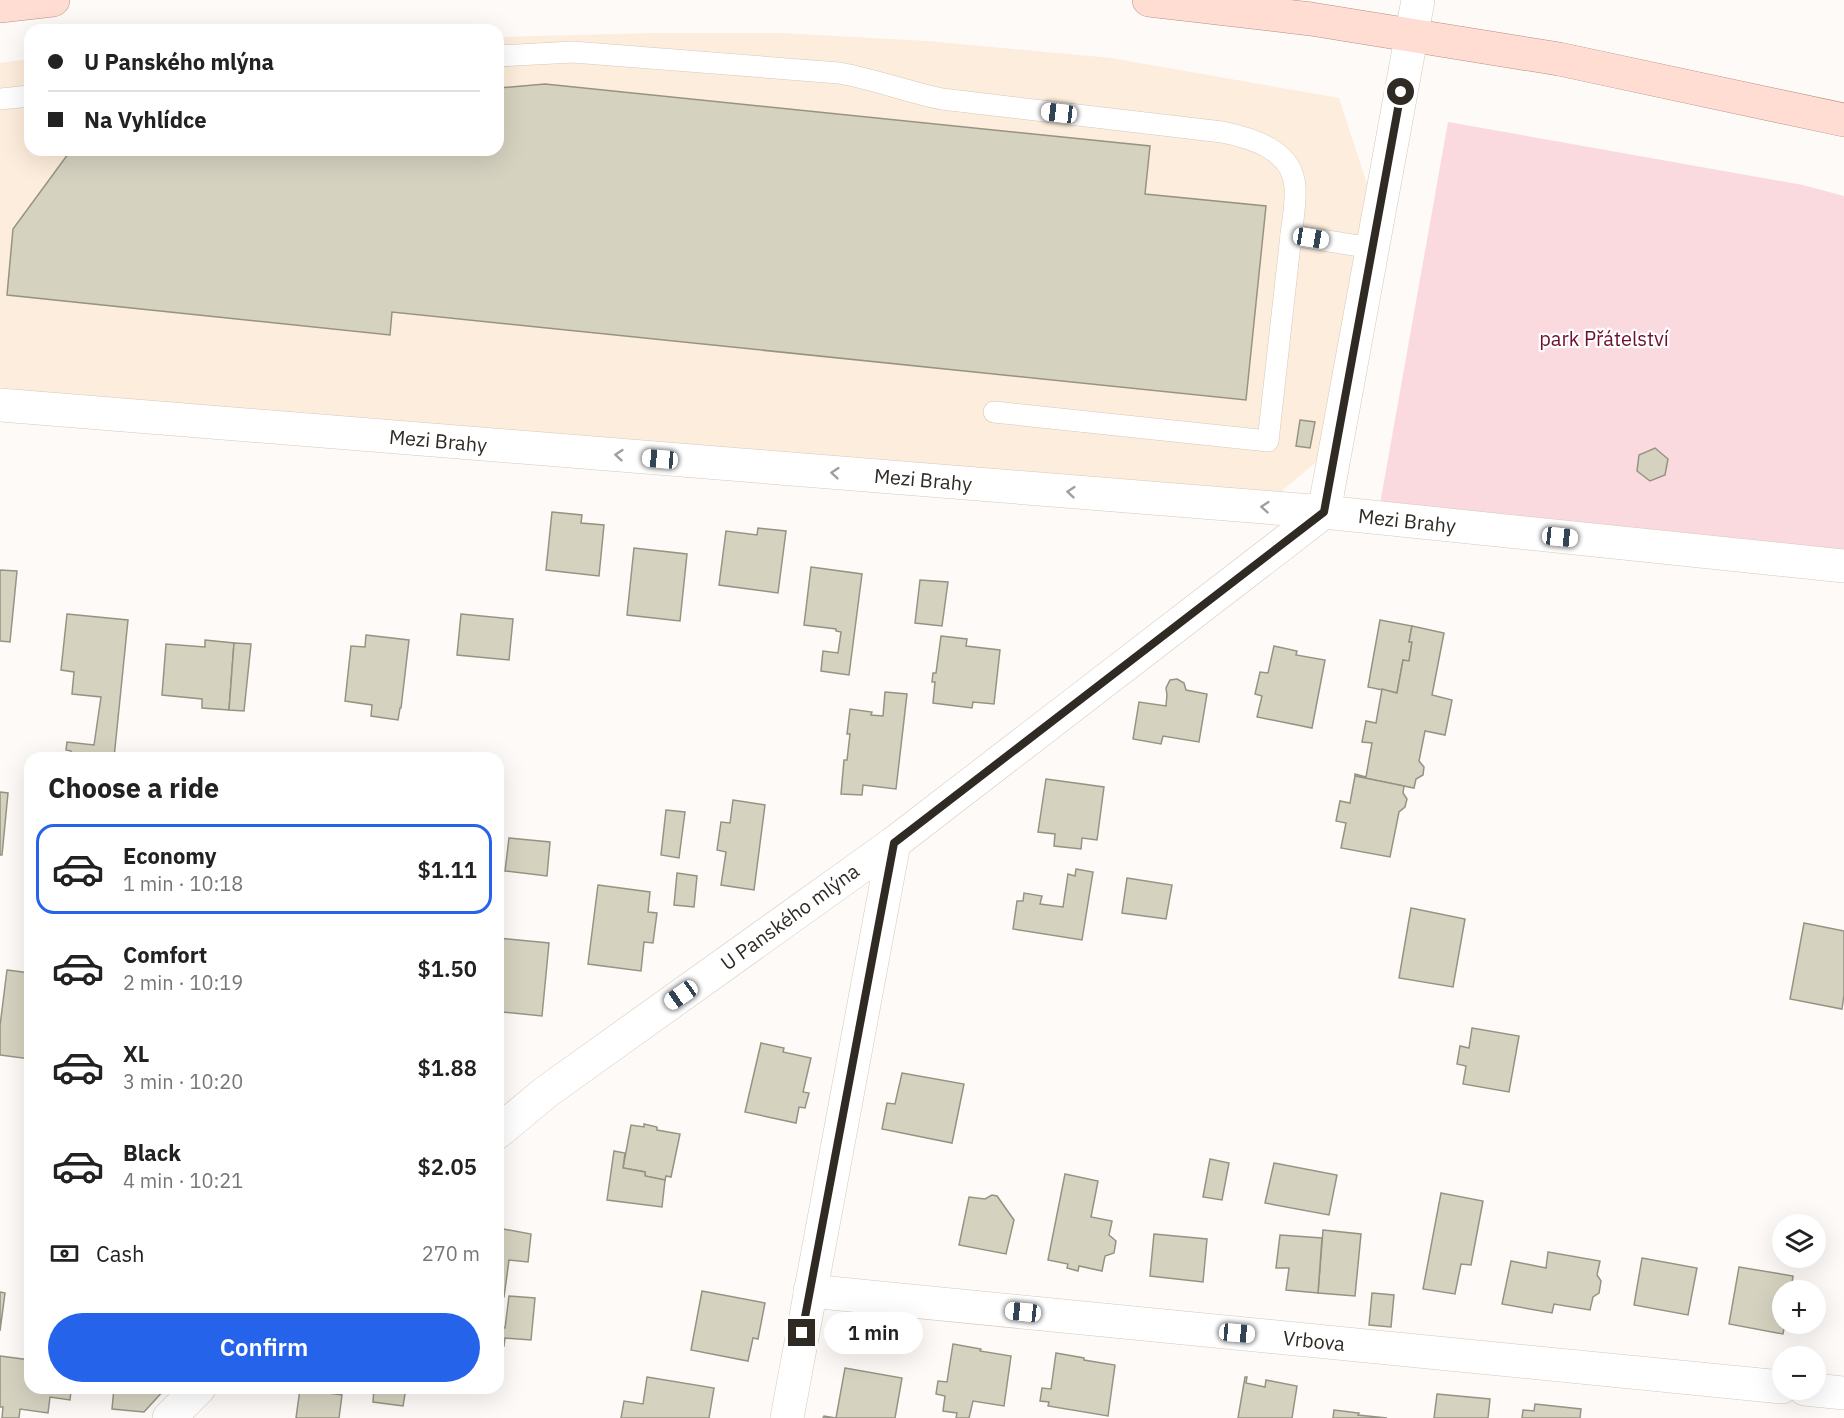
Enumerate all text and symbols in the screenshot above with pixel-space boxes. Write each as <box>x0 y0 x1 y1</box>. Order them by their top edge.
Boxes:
text: U Panského mlýna <box>84 47 274 76</box>
route start <box>1387 78 1414 105</box>
car <box>1040 102 1078 124</box>
text: Na Vyhlídce <box>84 105 207 134</box>
car <box>1292 226 1330 250</box>
park label: park Přátelství <box>1539 325 1669 352</box>
street label: Mezi Brahy <box>388 423 488 458</box>
car <box>641 448 679 470</box>
one-way arrow <box>615 449 624 462</box>
street label: Mezi Brahy <box>873 462 973 497</box>
one-way arrow <box>830 467 839 480</box>
one-way arrow <box>1066 485 1075 498</box>
one-way arrow <box>1261 501 1270 514</box>
street label: Mezi Brahy <box>1357 502 1457 539</box>
car <box>1541 526 1579 548</box>
text: Choose a ride <box>48 770 219 805</box>
text: Economy <box>123 841 217 870</box>
icon: car <box>51 842 105 896</box>
text: $1.11 <box>418 855 477 884</box>
street label: U Panského mlýna <box>715 857 865 976</box>
text: 1 min · 10:18 <box>123 870 243 897</box>
text: Comfort <box>123 940 207 969</box>
icon: car <box>51 941 105 995</box>
text: $1.50 <box>418 954 477 983</box>
text: 2 min · 10:19 <box>123 969 243 996</box>
car <box>661 977 701 1013</box>
text: XL <box>123 1039 149 1068</box>
icon: car <box>51 1040 105 1094</box>
text: $1.88 <box>418 1053 477 1082</box>
text: 3 min · 10:20 <box>123 1068 243 1095</box>
text: Black <box>123 1138 181 1167</box>
icon: car <box>51 1139 105 1193</box>
text: $2.05 <box>418 1152 477 1181</box>
text: 4 min · 10:21 <box>123 1167 243 1194</box>
map controls <box>1772 1214 1826 1400</box>
button: layers <box>1772 1214 1826 1268</box>
icon: cash <box>48 1237 81 1270</box>
text: Cash <box>96 1239 145 1268</box>
text: 270 m <box>422 1240 480 1267</box>
button: + <box>1772 1280 1826 1334</box>
car <box>1004 1301 1042 1323</box>
callout: 1 min <box>823 1312 922 1354</box>
button: Confirm <box>48 1313 480 1382</box>
route end <box>788 1319 815 1346</box>
text: 1 min <box>848 1319 899 1346</box>
car <box>1218 1322 1256 1344</box>
street label: Vrbova <box>1282 1324 1347 1357</box>
button: − <box>1772 1346 1826 1400</box>

